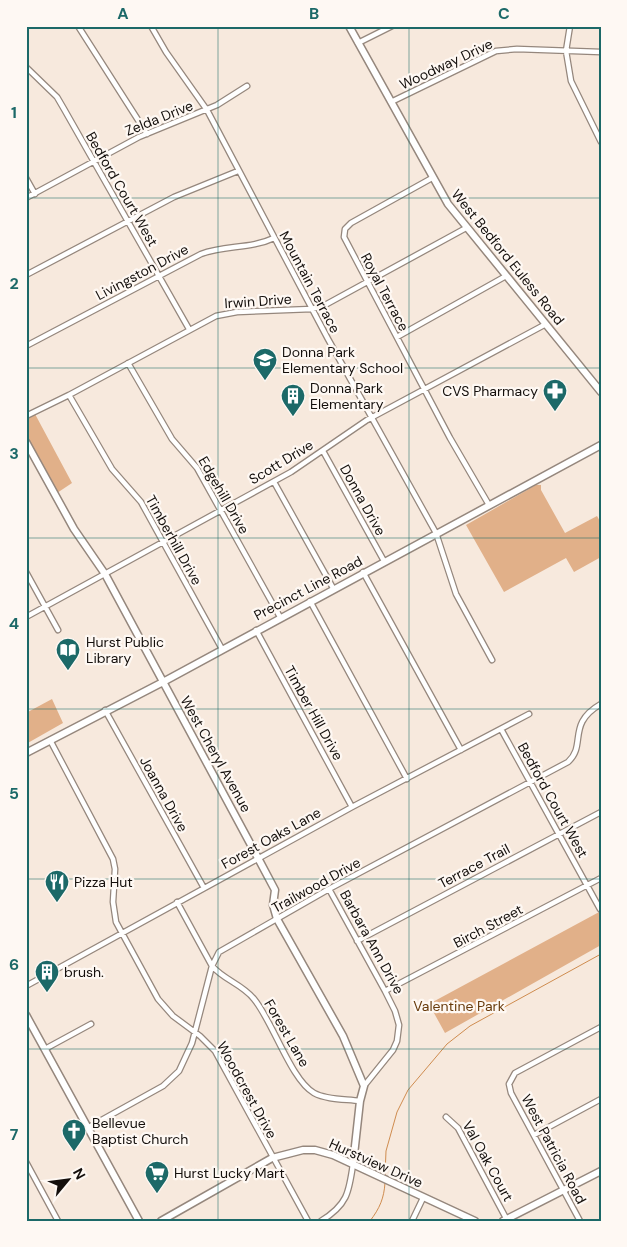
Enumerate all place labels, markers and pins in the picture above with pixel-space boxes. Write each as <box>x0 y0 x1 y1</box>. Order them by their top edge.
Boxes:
place label: Donna Park Elementary School <box>282 343 403 377</box>
school or university icon: Donna Park Elementary School <box>252 347 278 381</box>
pharmacy icon: CVS Pharmacy <box>542 378 568 412</box>
place label: Donna Park Elementary <box>310 379 384 413</box>
place label: CVS Pharmacy <box>442 382 538 400</box>
building icon: Donna Park Elementary <box>280 383 306 417</box>
place label: Hurst Public Library <box>86 633 164 667</box>
library icon: Hurst Public Library <box>55 637 81 671</box>
restaurant icon: Pizza Hut <box>44 869 70 903</box>
place label: Pizza Hut <box>74 873 133 891</box>
building icon: brush. <box>34 959 60 993</box>
place label: brush. <box>64 963 104 981</box>
place label: Bellevue Baptist Church <box>92 1114 188 1148</box>
church icon: Bellevue Baptist Church <box>61 1118 87 1152</box>
supermarket icon: Hurst Lucky Mart <box>144 1160 170 1194</box>
place label: Hurst Lucky Mart <box>174 1164 285 1182</box>

